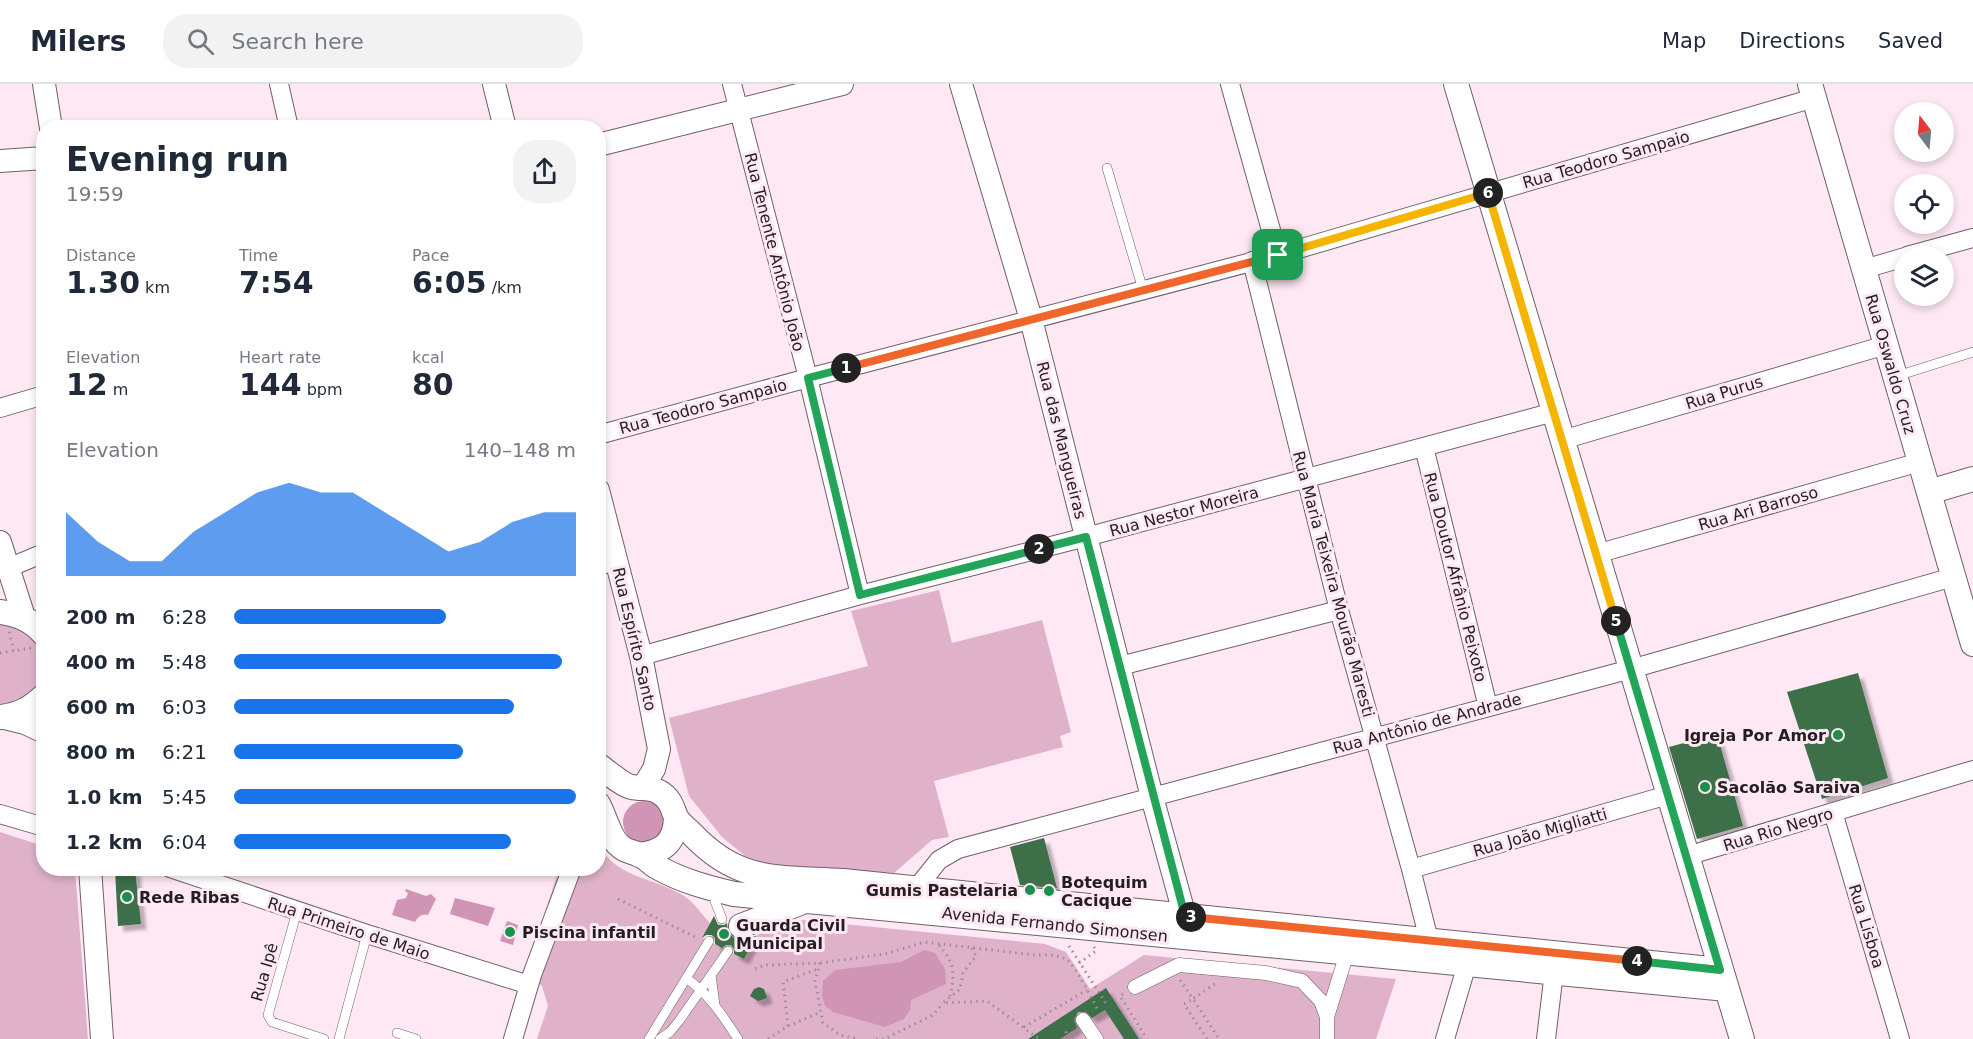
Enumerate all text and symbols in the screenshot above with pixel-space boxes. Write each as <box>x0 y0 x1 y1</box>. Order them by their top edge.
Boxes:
search box <box>163 14 583 68</box>
text: Milers <box>30 25 127 58</box>
icon: search <box>184 25 217 58</box>
text: Search here <box>232 29 364 54</box>
text: Map <box>1662 29 1706 53</box>
text: Directions <box>1739 29 1845 53</box>
text: Saved <box>1878 29 1943 53</box>
north arrow <box>1894 102 1954 162</box>
map controls <box>1894 102 1954 306</box>
street label: Rua Teodoro Sampaio <box>1520 127 1692 192</box>
text: Evening run <box>66 140 289 179</box>
button: share <box>513 140 576 203</box>
street label: Rua Tenente Antônio João <box>741 151 808 354</box>
button: locate <box>1894 174 1954 234</box>
pin: 6 <box>1473 178 1503 208</box>
text: 19:59 <box>66 182 124 206</box>
text: 6 <box>1482 183 1494 202</box>
pin <box>1252 229 1303 280</box>
icon: arrive <box>1261 238 1294 271</box>
text: Distance <box>66 246 136 265</box>
text: Time <box>239 246 278 265</box>
text: Pace <box>412 246 449 265</box>
button: layers <box>1894 246 1954 306</box>
text: 1.30 <box>66 265 140 300</box>
text: 7:54 <box>239 265 314 300</box>
text: 6:05 <box>412 265 487 300</box>
text: km <box>140 278 170 297</box>
text: /km <box>487 278 522 297</box>
street label: Rua Oswaldo Cruz <box>1861 292 1920 436</box>
text: Elevation <box>66 348 140 367</box>
text: Heart rate <box>239 348 321 367</box>
text: kcal <box>412 348 444 367</box>
pin: 1 <box>831 353 861 383</box>
text: 1 <box>840 358 852 377</box>
street label: Rua das Mangueiras <box>1033 359 1090 521</box>
text: 12 <box>66 367 108 402</box>
text: 144 <box>239 367 302 402</box>
text: 80 <box>412 367 454 402</box>
street label: Rua Purus <box>1683 372 1765 413</box>
street label: Rua Teodoro Sampaio <box>617 375 789 438</box>
text: m <box>108 380 128 399</box>
text: bpm <box>302 380 343 399</box>
text: Elevation <box>66 438 159 462</box>
text: 140–148 m <box>464 438 576 462</box>
street label: Rua Maria Teixeira Mourão Maresti <box>1289 449 1378 719</box>
street label: Rua Doutor Afrânio Peixoto <box>1420 470 1491 684</box>
street label: Rua Nestor Moreira <box>1107 482 1261 541</box>
street label: Rua Ari Barroso <box>1696 482 1820 535</box>
pin: 2 <box>1024 534 1054 564</box>
text: 2 <box>1033 539 1045 558</box>
street label: Rua Espírito Santo <box>609 565 660 713</box>
text: 200 m <box>66 605 136 629</box>
text: 6:28 <box>162 605 207 629</box>
pin: 5 <box>1601 606 1631 636</box>
text: 5 <box>1610 611 1622 630</box>
text: 400 m <box>66 650 136 674</box>
text: 5:48 <box>162 650 207 674</box>
street label: Rua Antônio de Andrade <box>1331 689 1524 758</box>
text: 600 m <box>66 695 136 719</box>
text: 6:03 <box>162 695 207 719</box>
place label: Igreja Por Amor <box>1684 726 1826 745</box>
marker: Igreja Por Amor <box>1831 728 1845 742</box>
text: 800 m <box>66 740 136 764</box>
text: 6:21 <box>162 740 207 764</box>
place label: Sacolão Saraiva <box>1717 778 1860 797</box>
marker: Sacolão Saraiva <box>1698 780 1712 794</box>
text: 1.0 km <box>66 785 143 809</box>
text: 5:45 <box>162 785 207 809</box>
street label: Rua João Migliatti <box>1471 804 1609 861</box>
street label: Rua Rio Negro <box>1721 804 1835 855</box>
text: 1.2 km <box>66 830 143 854</box>
text: 6:04 <box>162 830 207 854</box>
place label: Botequim Cacique <box>1061 873 1148 910</box>
place label: Gumis Pastelaria <box>866 881 1018 900</box>
street label: Rua Lisboa <box>1845 882 1888 970</box>
marker: Gumis Pastelaria <box>1023 883 1037 897</box>
marker: Botequim Cacique <box>1042 884 1056 898</box>
place label: Rede Ribas <box>139 888 240 907</box>
marker: Rede Ribas <box>120 890 134 904</box>
street label: Rua Primeiro de Maio <box>265 893 432 964</box>
pin: 3 <box>1176 902 1206 932</box>
street label: Avenida Fernando Simonsen <box>941 903 1169 946</box>
text: 3 <box>1185 907 1197 926</box>
place label: Guarda Civil Municipal <box>736 916 846 953</box>
place label: Piscina infantil <box>522 923 656 942</box>
marker: Piscina infantil <box>503 925 517 939</box>
marker: Guarda Civil Municipal <box>717 927 731 941</box>
street label: Rua Ipê <box>247 941 282 1004</box>
pin: 4 <box>1622 946 1652 976</box>
text: 4 <box>1631 951 1643 970</box>

